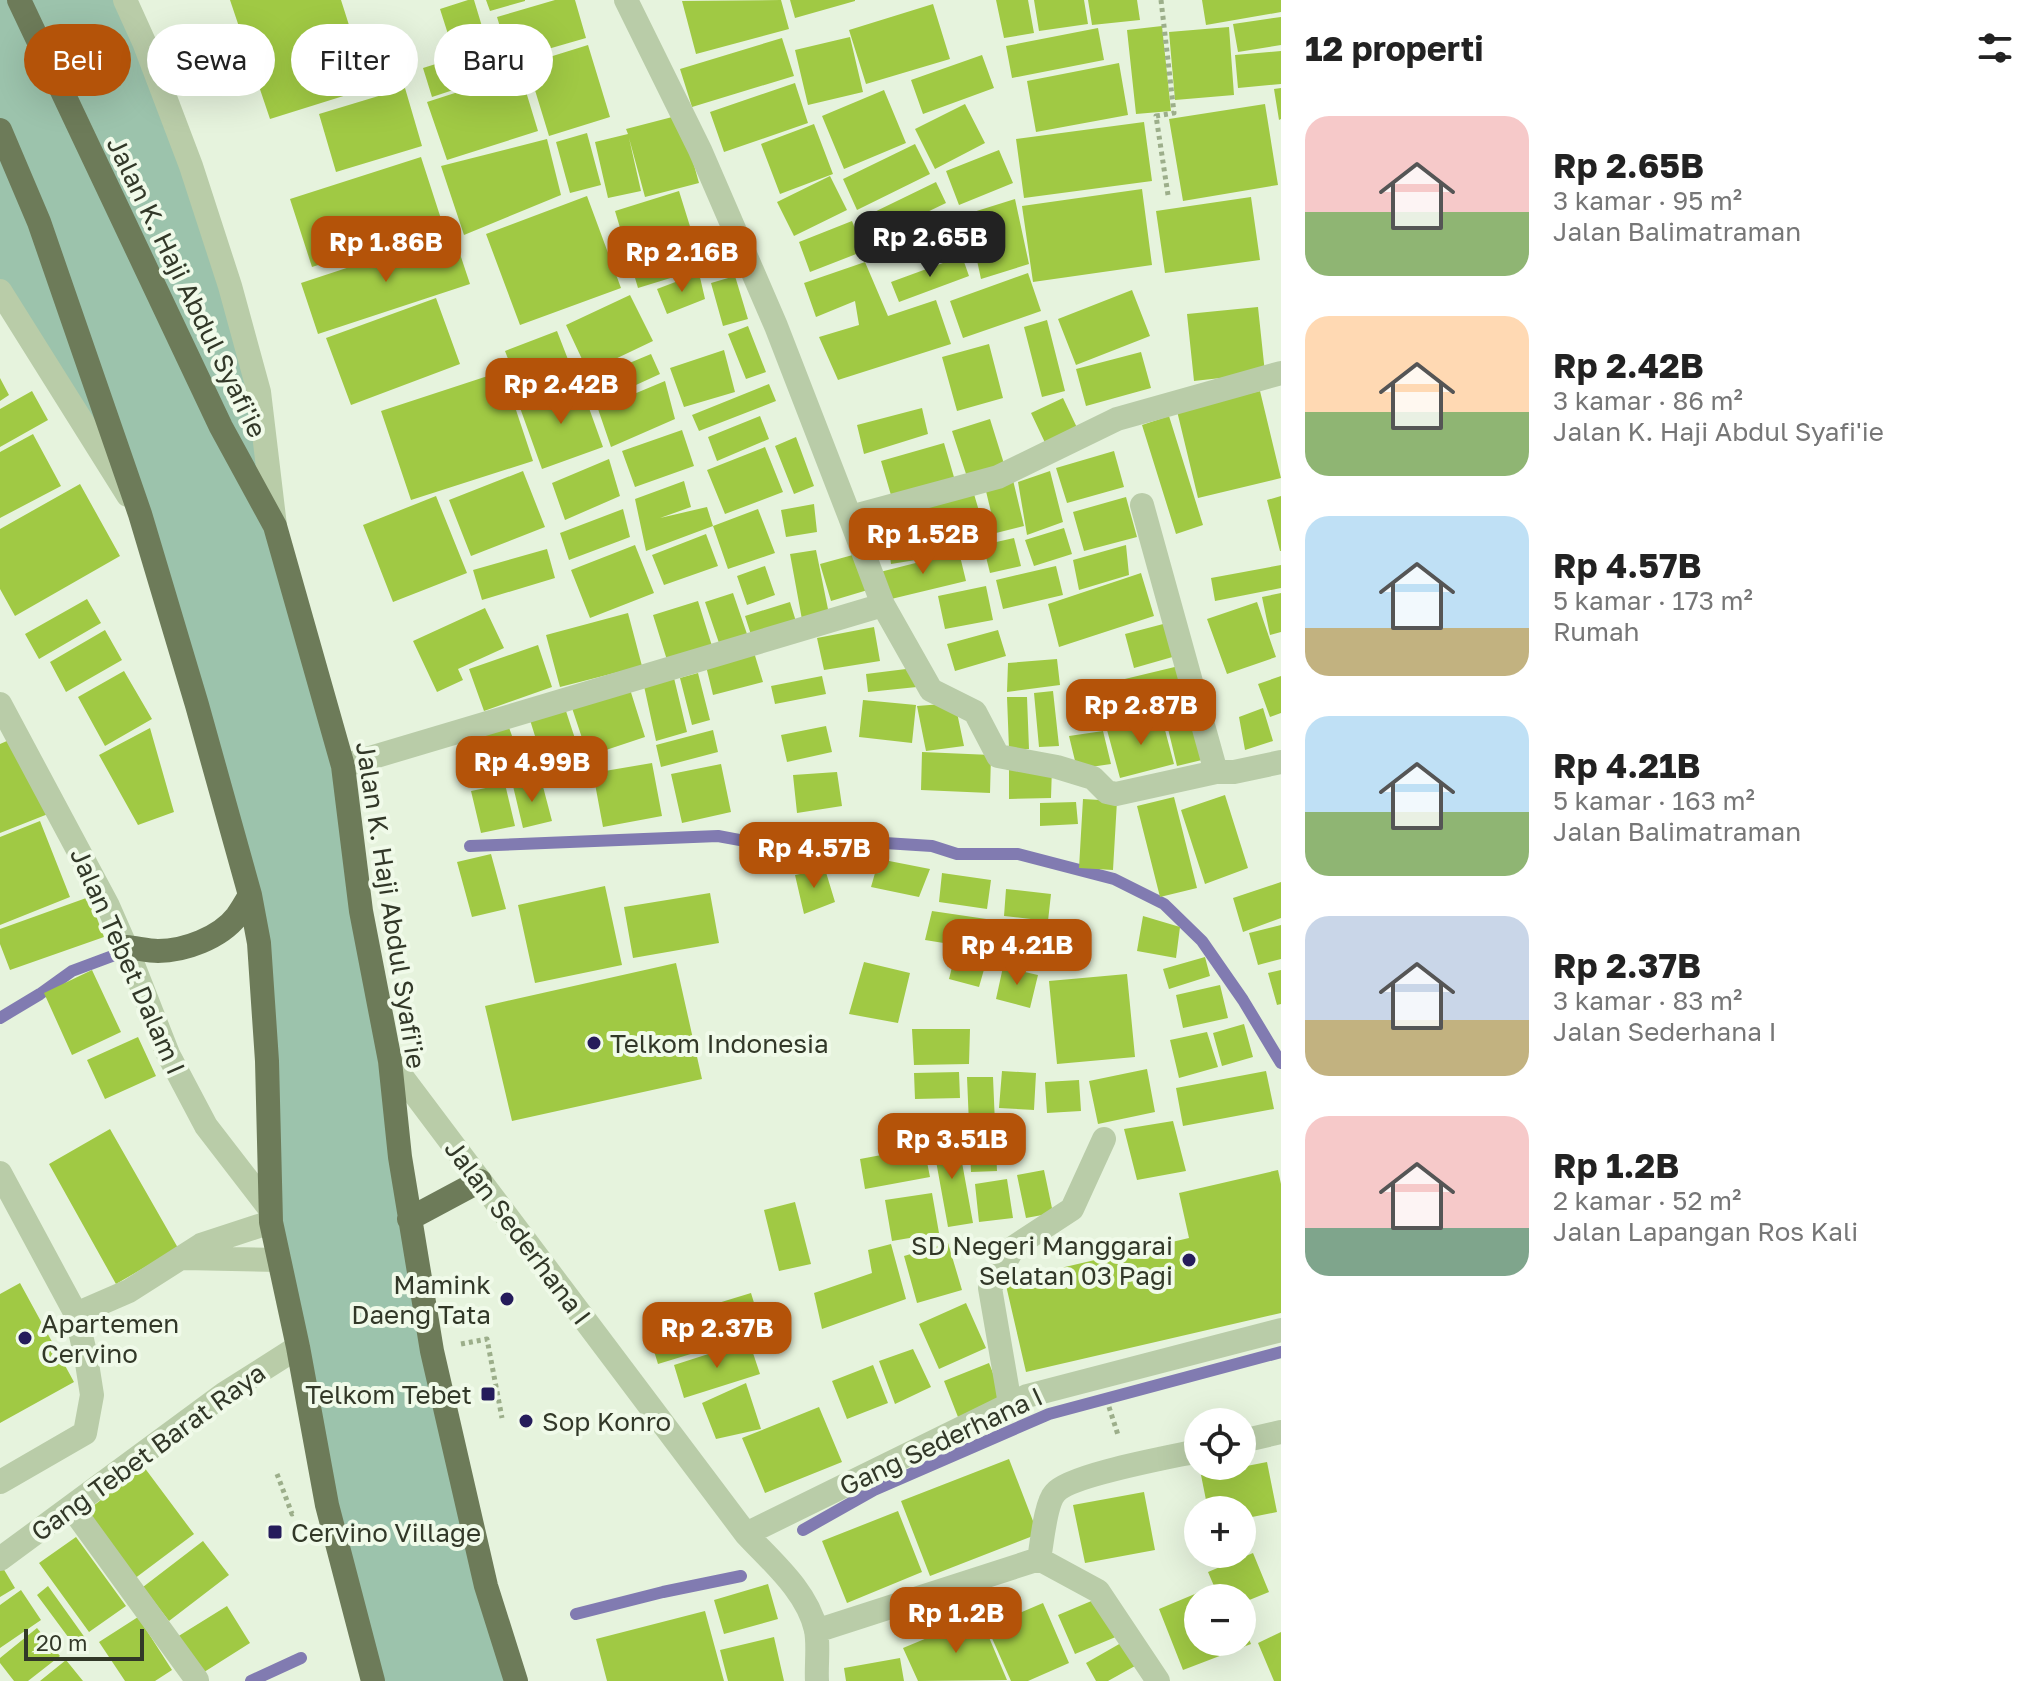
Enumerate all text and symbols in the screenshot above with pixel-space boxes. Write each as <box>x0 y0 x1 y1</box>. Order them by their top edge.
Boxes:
chip: Beli <box>24 24 131 96</box>
chip: Sewa <box>147 24 275 96</box>
chip: Filter <box>291 24 418 96</box>
chip: Baru <box>434 24 553 96</box>
icon: filters <box>1973 26 2017 70</box>
text: 12 properti <box>1305 28 1484 68</box>
street label: Jalan K. Haji Abdul Syafi'ie <box>101 132 273 442</box>
text: Rp 2.65B <box>1553 145 1704 185</box>
icon: home <box>1369 148 1465 244</box>
text: 3 kamar · 95 m² <box>1553 185 1742 216</box>
pin: Rp 2.65B <box>847 211 1013 279</box>
pin: Rp 1.86B <box>303 216 469 284</box>
text: Jalan Balimatraman <box>1553 216 1801 247</box>
text: Rp 2.65B <box>872 221 988 252</box>
text: Rp 1.86B <box>329 226 443 257</box>
pin: Rp 2.16B <box>599 226 765 294</box>
text: Rp 2.16B <box>626 236 738 267</box>
text: Rp 2.42B <box>1553 345 1704 385</box>
icon: home <box>1369 348 1465 444</box>
pin: Rp 2.42B <box>478 358 644 426</box>
text: Rp 2.42B <box>503 368 619 399</box>
text: 3 kamar · 86 m² <box>1553 385 1743 416</box>
text: Jalan K. Haji Abdul Syafi'ie <box>1553 416 1884 447</box>
pin: Rp 1.52B <box>840 508 1006 576</box>
text: Rp 1.52B <box>867 518 979 549</box>
text: Rp 4.57B <box>1553 545 1701 585</box>
icon: home <box>1369 548 1465 644</box>
text: 5 kamar · 173 m² <box>1553 585 1753 616</box>
text: Rumah <box>1553 616 1640 647</box>
pin: Rp 2.87B <box>1058 679 1224 747</box>
text: Rp 2.87B <box>1084 689 1198 720</box>
pin: Rp 4.99B <box>449 736 615 804</box>
street label: Jalan K. Haji Abdul Syafi'ie <box>350 739 432 1071</box>
text: Rp 4.21B <box>1553 745 1700 785</box>
text: Rp 4.99B <box>474 746 590 777</box>
icon: home <box>1369 748 1465 844</box>
text: 5 kamar · 163 m² <box>1553 785 1755 816</box>
text: Jalan Balimatraman <box>1553 816 1801 847</box>
pin: Rp 4.57B <box>731 822 897 890</box>
text: Rp 4.57B <box>757 832 871 863</box>
street label: Jalan Tebet Dalam I <box>64 843 192 1079</box>
pin: Rp 4.21B <box>934 919 1100 987</box>
text: Rp 4.21B <box>961 929 1073 960</box>
text: Rp 2.37B <box>1553 945 1701 985</box>
icon: home <box>1369 948 1465 1044</box>
text: 3 kamar · 83 m² <box>1553 985 1742 1016</box>
text: Jalan Sederhana I <box>1553 1016 1777 1047</box>
place label: Telkom Indonesia <box>610 1028 829 1059</box>
marker: Telkom Indonesia <box>585 1034 603 1052</box>
pin: Rp 3.51B <box>869 1113 1035 1181</box>
text: Rp 3.51B <box>896 1123 1008 1154</box>
street label: Jalan Sederhana I <box>438 1133 598 1331</box>
text: Rp 1.2B <box>1553 1145 1679 1185</box>
icon: home <box>1369 1148 1465 1244</box>
text: 2 kamar · 52 m² <box>1553 1185 1741 1216</box>
text: Jalan Lapangan Ros Kali <box>1553 1216 1858 1247</box>
place label: SD Negeri Manggarai Selatan 03 Pagi <box>911 1230 1173 1291</box>
marker: SD Negeri Manggarai Selatan 03 Pagi <box>1180 1251 1198 1269</box>
place label: Mamink Daeng Tata <box>351 1269 491 1330</box>
marker: Mamink Daeng Tata <box>498 1290 516 1308</box>
pin: Rp 2.37B <box>634 1302 800 1370</box>
place label: Apartemen Cervino <box>41 1308 179 1369</box>
text: Rp 2.37B <box>660 1312 774 1343</box>
marker: Apartemen Cervino <box>16 1329 34 1347</box>
street label: Gang Tebet Barat Raya <box>25 1357 271 1547</box>
place label: Telkom Tebet <box>305 1379 472 1410</box>
street label: Gang Sederhana I <box>835 1380 1047 1502</box>
marker: Telkom Tebet <box>479 1385 497 1403</box>
place label: Sop Konro <box>542 1406 671 1437</box>
map controls <box>1184 1408 1256 1656</box>
button: locate <box>1184 1408 1256 1480</box>
marker: Sop Konro <box>517 1412 535 1430</box>
button: + <box>1184 1496 1256 1568</box>
place label: Cervino Village <box>291 1517 481 1548</box>
marker: Cervino Village <box>266 1523 284 1541</box>
button: − <box>1184 1584 1256 1656</box>
pin: Rp 1.2B <box>882 1587 1030 1655</box>
text: Rp 1.2B <box>908 1597 1004 1628</box>
scale bar <box>24 1625 144 1661</box>
text: 20 m <box>36 1629 87 1656</box>

